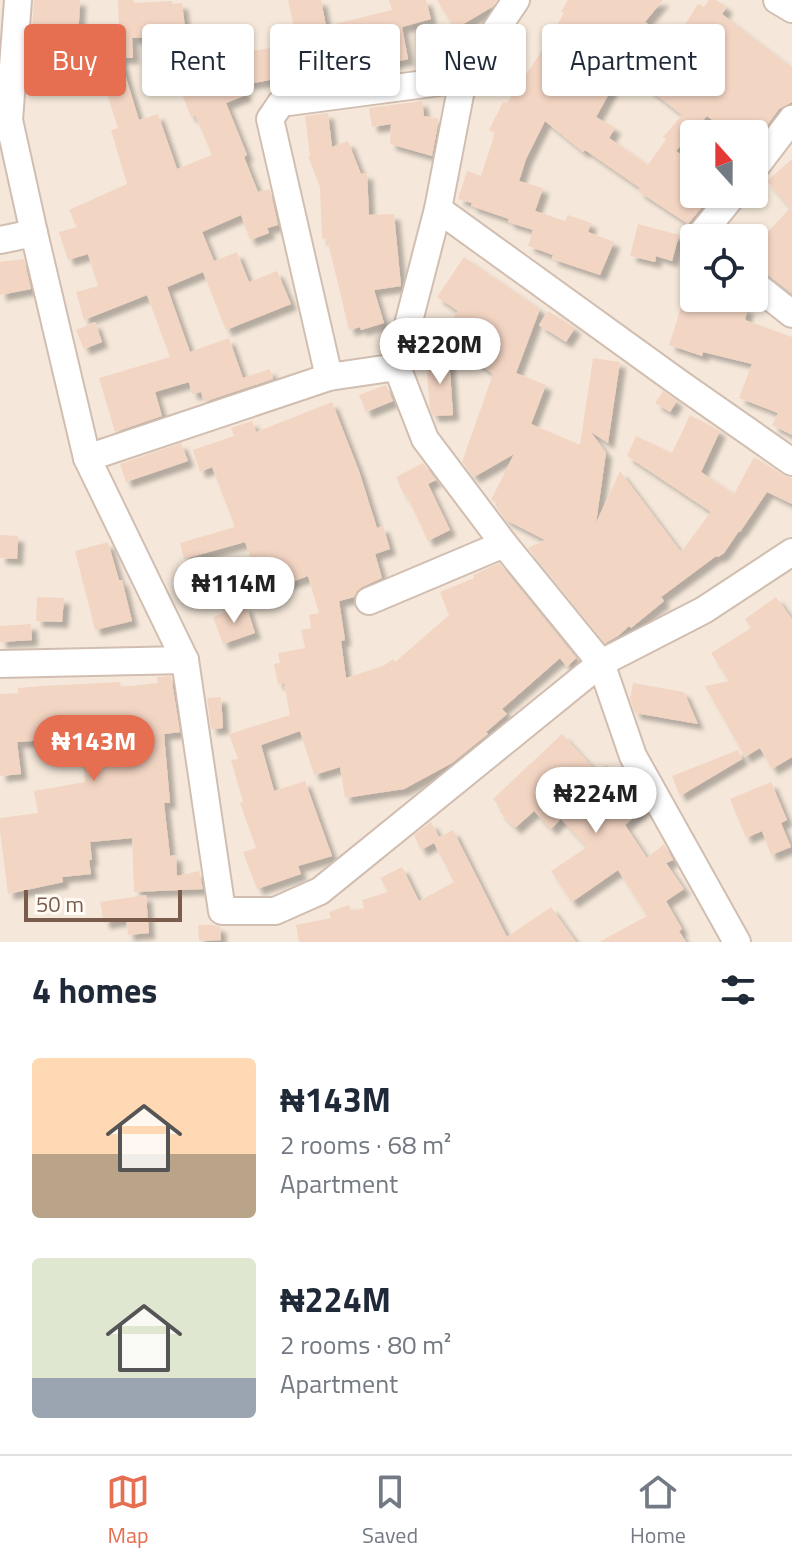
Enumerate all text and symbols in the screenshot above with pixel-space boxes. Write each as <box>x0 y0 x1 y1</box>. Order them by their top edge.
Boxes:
chip: Buy <box>24 24 126 96</box>
chip: Rent <box>142 24 254 96</box>
chip: Filters <box>270 24 400 96</box>
chip: New <box>416 24 526 96</box>
chip: Apartment <box>542 24 725 96</box>
north arrow <box>680 120 768 208</box>
map controls <box>680 120 768 312</box>
button: locate <box>680 224 768 312</box>
pin: ₦220M <box>384 318 496 386</box>
text: ₦220M <box>398 324 482 363</box>
pin: ₦114M <box>178 557 290 625</box>
text: ₦114M <box>192 563 276 602</box>
pin: ₦143M <box>38 715 150 783</box>
text: ₦143M <box>52 721 136 760</box>
pin: ₦224M <box>540 767 652 835</box>
text: ₦224M <box>554 773 638 812</box>
scale bar <box>24 886 182 922</box>
text: 50 m <box>36 887 84 921</box>
text: 4 homes <box>32 964 157 1016</box>
icon: filters <box>716 968 760 1012</box>
text: ₦143M <box>280 1073 391 1125</box>
icon: home <box>96 1090 192 1186</box>
text: 2 rooms · 68 m² <box>280 1125 451 1164</box>
text: Apartment <box>280 1164 398 1203</box>
text: ₦224M <box>280 1273 391 1325</box>
icon: home <box>96 1290 192 1386</box>
text: 2 rooms · 80 m² <box>280 1325 451 1364</box>
text: Apartment <box>280 1364 398 1403</box>
tab: Map <box>106 1470 150 1552</box>
tab: Saved <box>362 1470 418 1552</box>
tab: Home <box>630 1470 686 1552</box>

